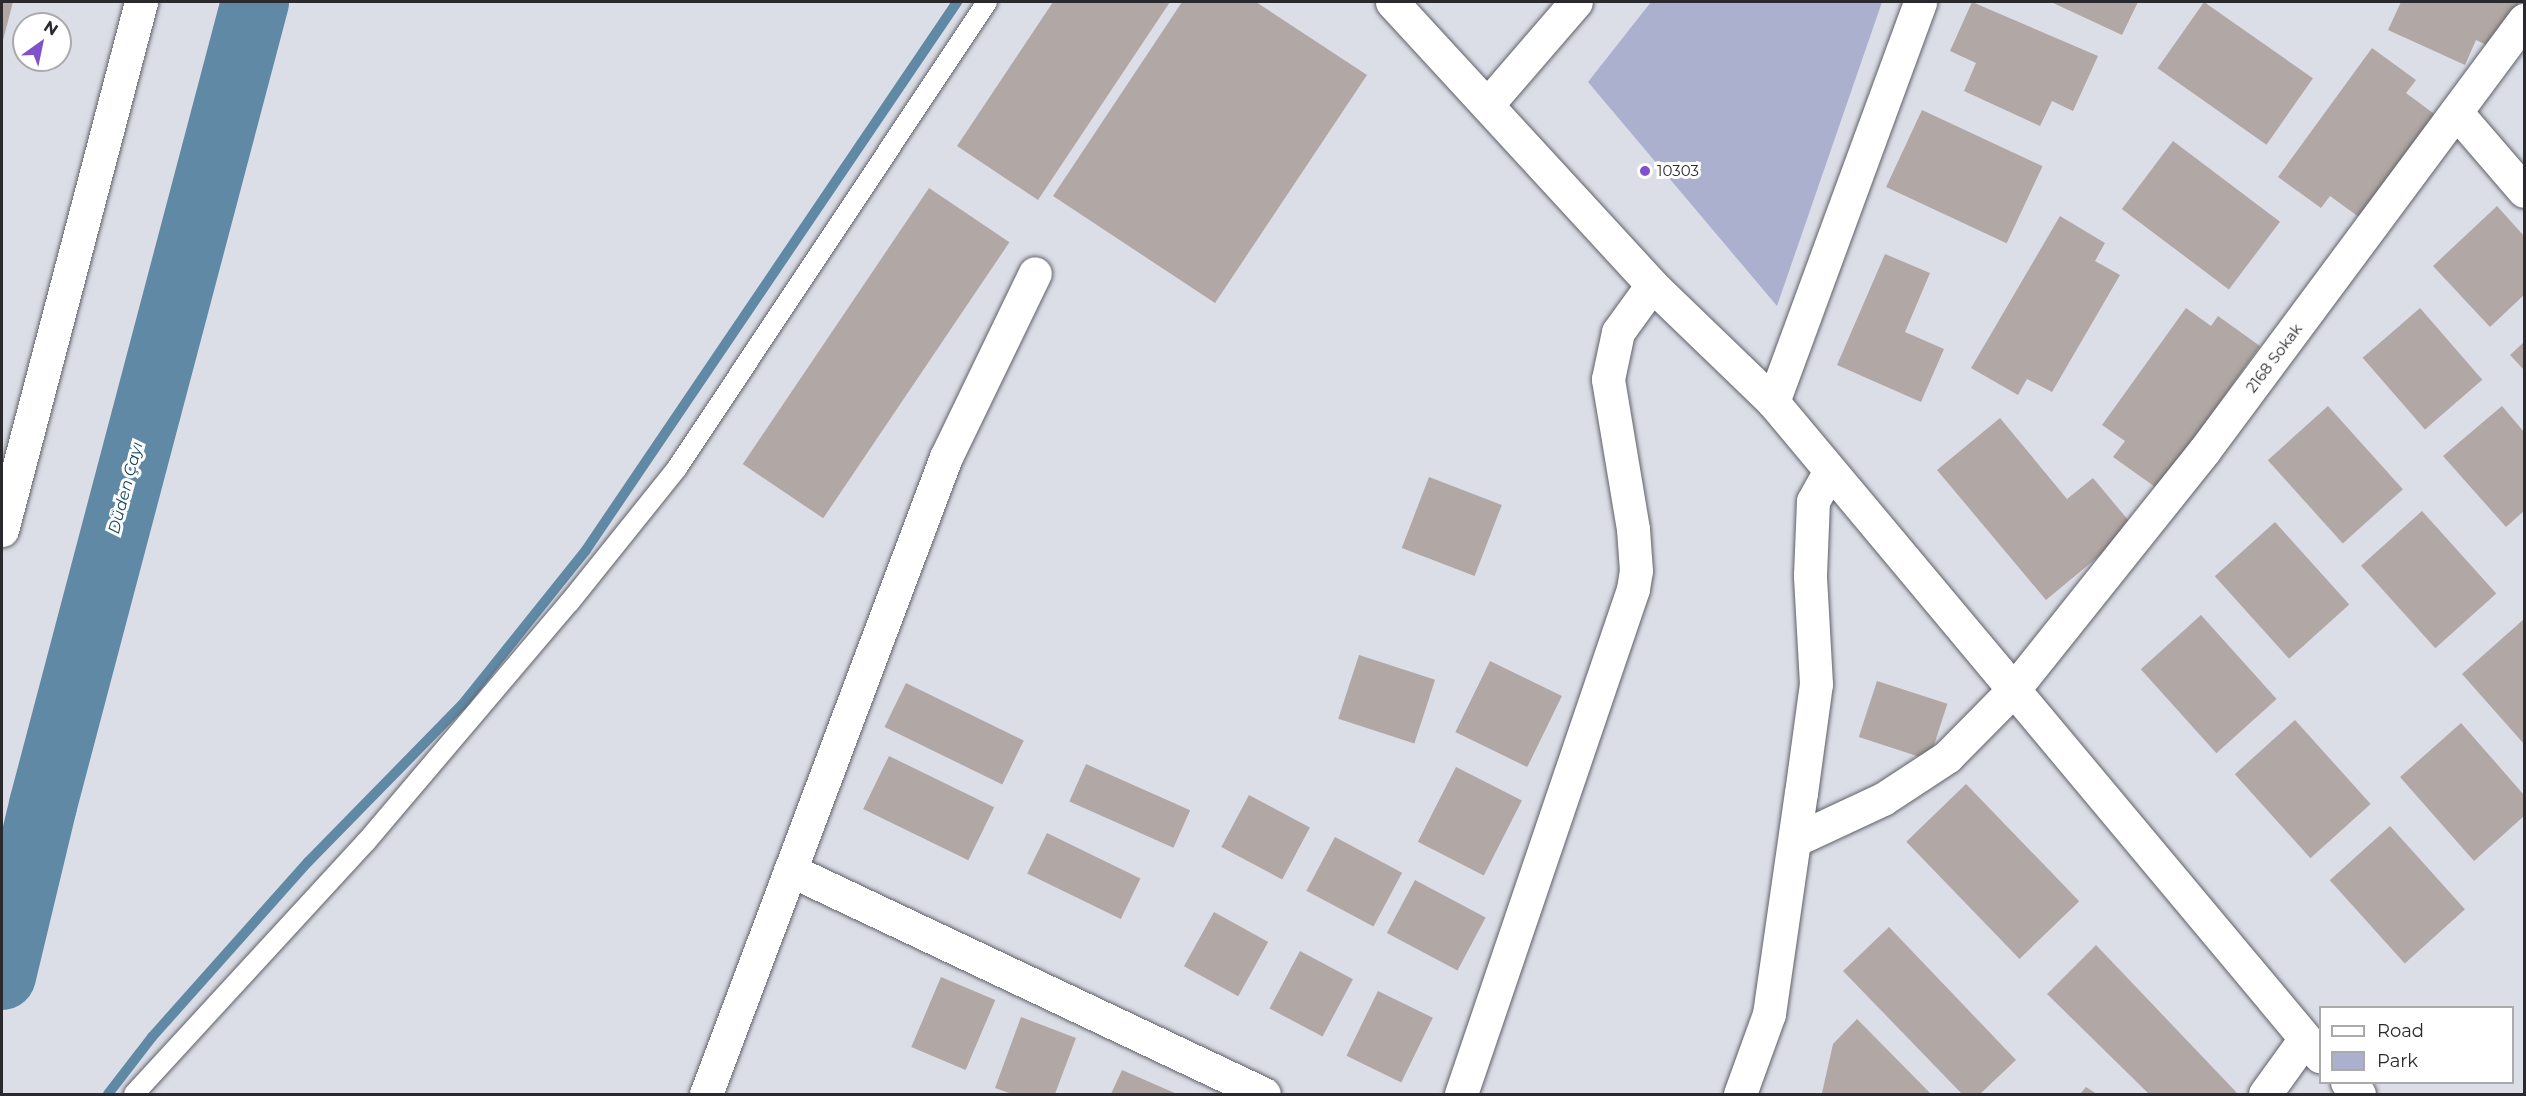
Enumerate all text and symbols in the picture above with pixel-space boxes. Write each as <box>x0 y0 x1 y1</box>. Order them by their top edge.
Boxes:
north arrow <box>12 12 72 72</box>
text: N <box>40 17 62 40</box>
place label: 10303 <box>1657 162 1699 180</box>
marker: 10303 <box>1638 164 1652 178</box>
street label: 2168 Sokak <box>2242 320 2306 396</box>
water label: Düden Çayı <box>105 440 147 536</box>
legend <box>2319 1006 2514 1084</box>
text: Road <box>2377 1020 2424 1042</box>
text: Park <box>2377 1050 2418 1072</box>

